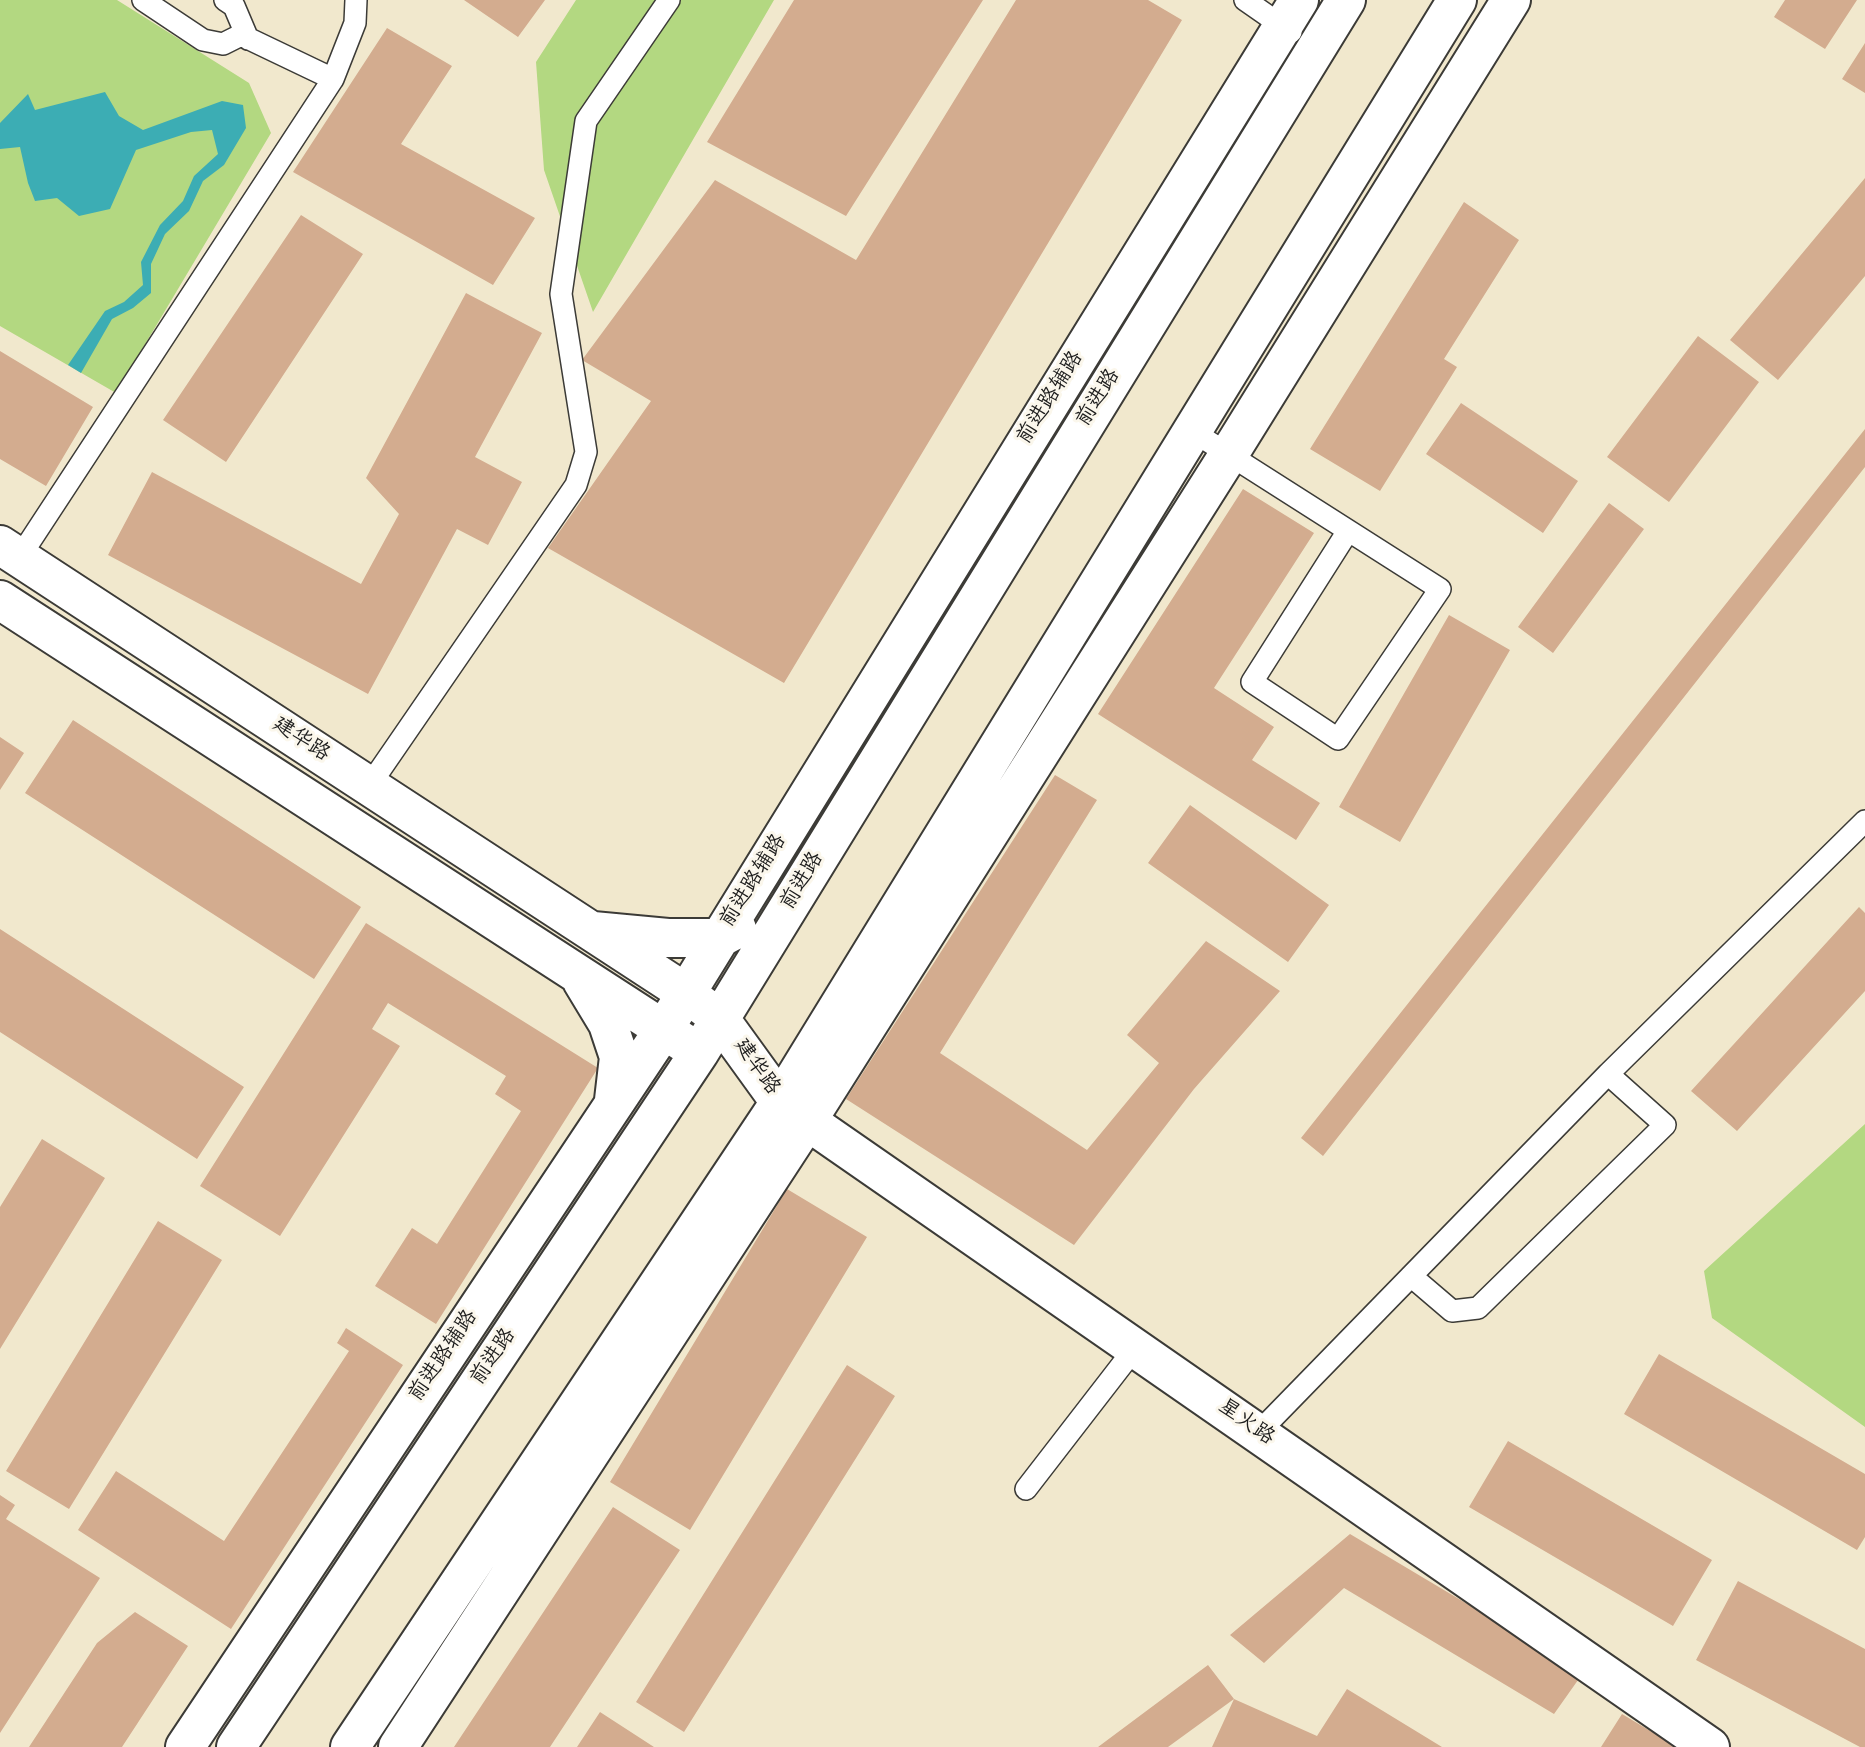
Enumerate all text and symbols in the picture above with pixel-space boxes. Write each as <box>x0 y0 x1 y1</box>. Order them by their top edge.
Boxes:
street label: 前进路辅路 <box>1013 348 1091 450</box>
street label: 前进路 <box>1073 366 1127 432</box>
street label: 建华路 <box>267 713 333 769</box>
street label: 前进路辅路 <box>716 831 794 933</box>
street label: 前进路 <box>777 849 831 915</box>
street label: 建华路 <box>727 1035 783 1101</box>
street label: 前进路辅路 <box>405 1306 485 1408</box>
street label: 前进路 <box>467 1325 523 1391</box>
street label: 星火路 <box>1212 1396 1278 1452</box>

